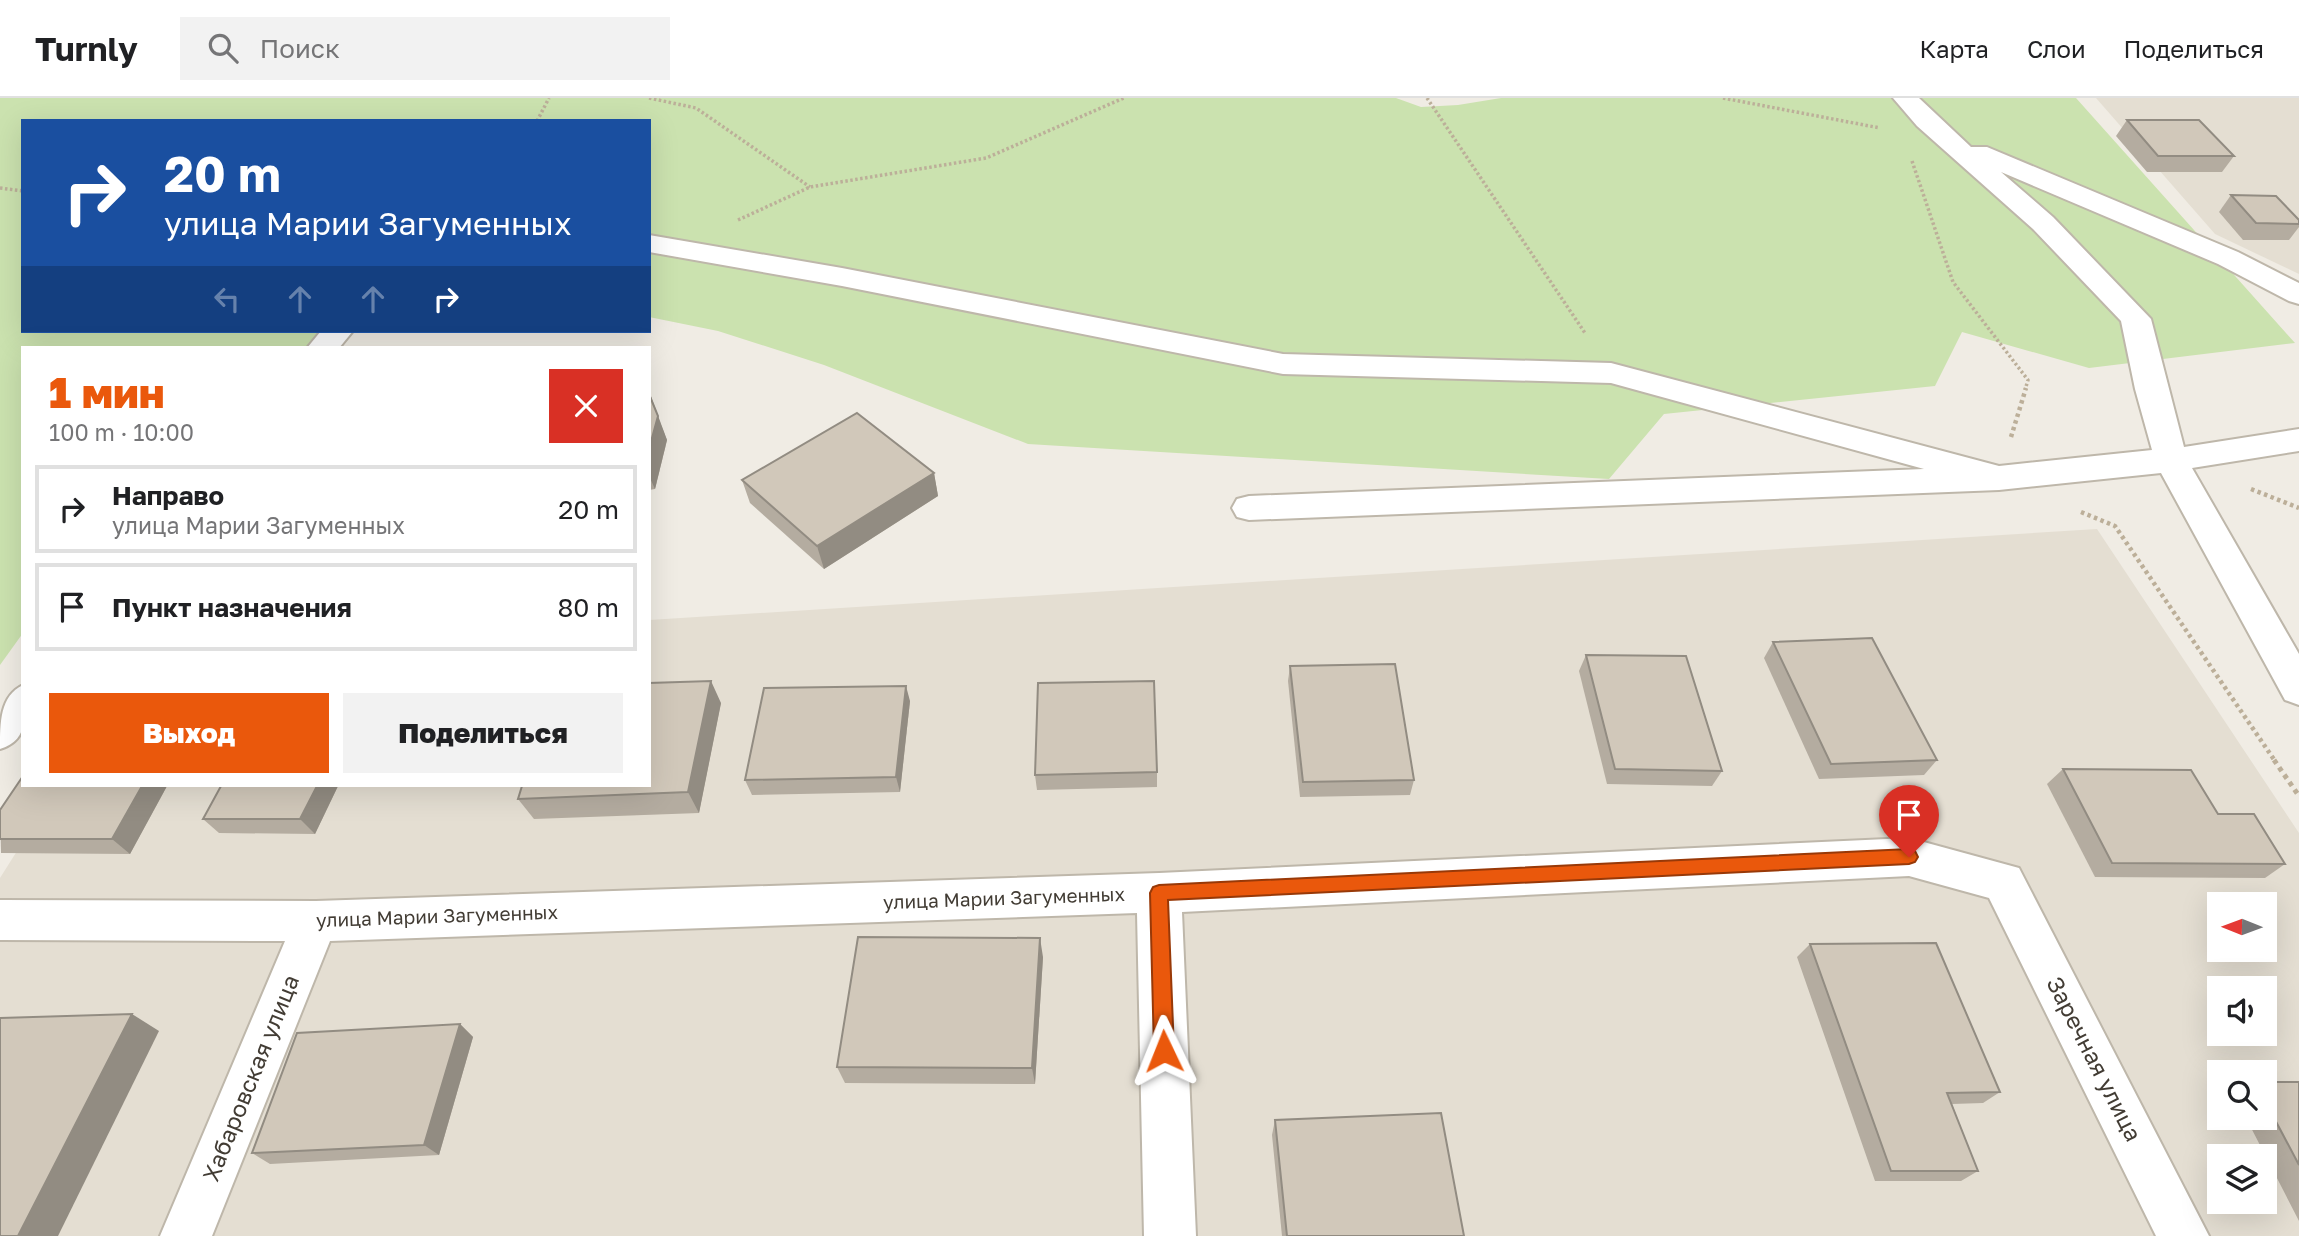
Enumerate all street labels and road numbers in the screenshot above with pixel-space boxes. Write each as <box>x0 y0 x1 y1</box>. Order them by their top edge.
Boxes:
street label: улица Марии Загуменных <box>883 882 1125 913</box>
street label: улица Марии Загуменных <box>316 900 558 931</box>
street label: Хабаровская улица <box>196 970 304 1185</box>
street label: Заречная улица <box>2041 971 2149 1146</box>

